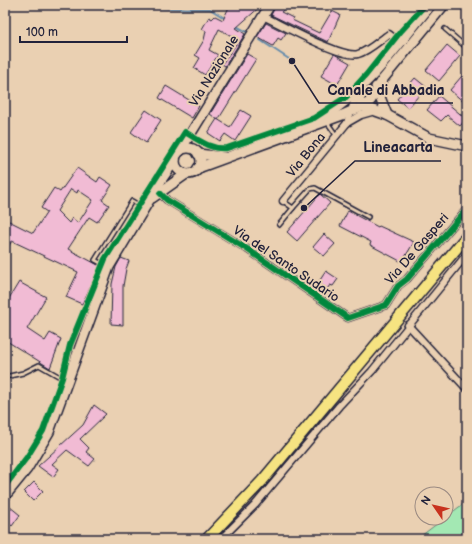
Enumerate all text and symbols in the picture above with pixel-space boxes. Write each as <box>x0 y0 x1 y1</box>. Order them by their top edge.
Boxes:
scale bar <box>20 18 127 44</box>
text: 100 m <box>26 25 58 40</box>
street label: Via Nazionale <box>186 32 242 110</box>
callout: Canale di Abbadia <box>319 77 453 103</box>
text: Canale di Abbadia <box>327 82 445 99</box>
street label: Via Bona <box>283 129 329 181</box>
callout: Lineacarta <box>355 135 441 161</box>
text: Lineacarta <box>363 139 433 156</box>
street label: Via De Gasperi <box>382 210 452 288</box>
street label: Via del Santo Sudario <box>230 222 342 306</box>
north arrow <box>414 486 454 526</box>
text: N <box>418 494 434 508</box>

